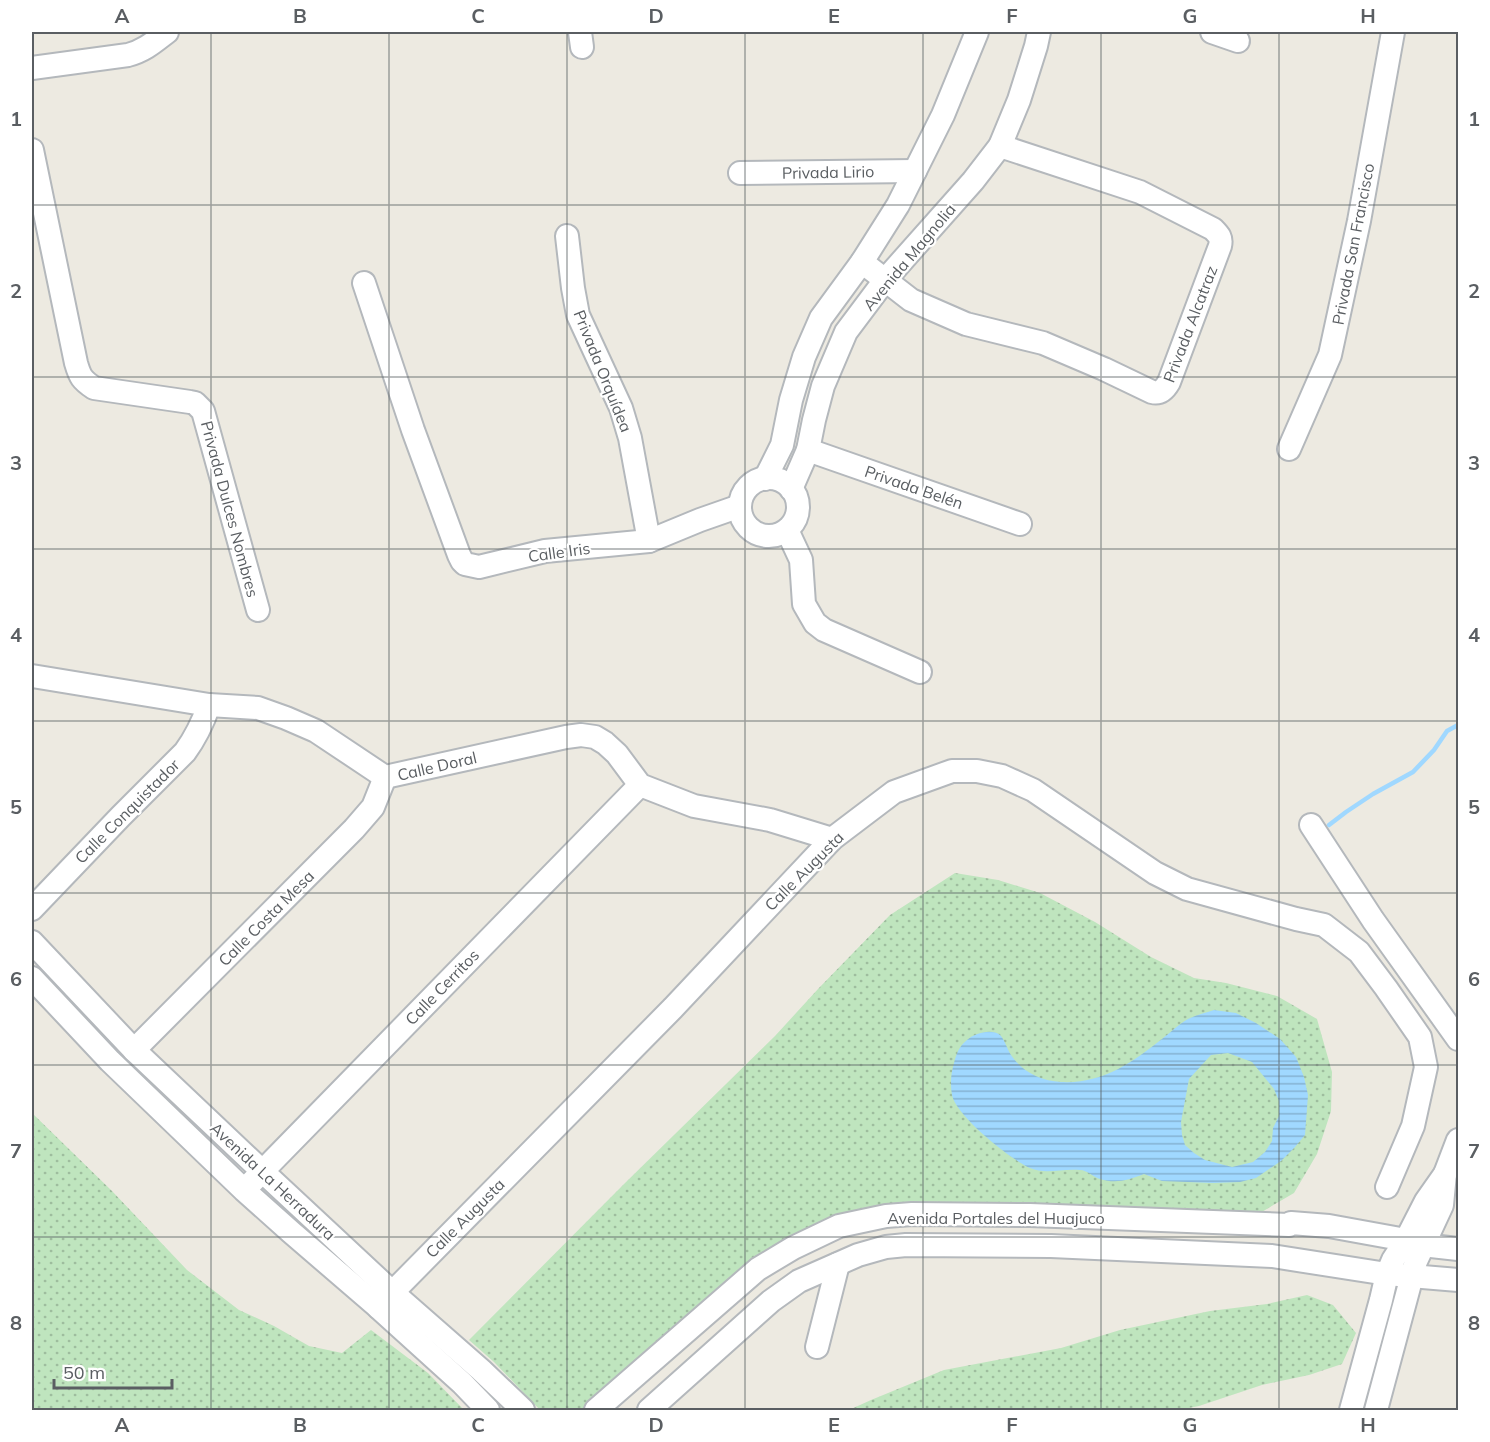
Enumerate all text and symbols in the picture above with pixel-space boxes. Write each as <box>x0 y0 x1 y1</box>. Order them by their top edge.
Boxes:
text: A <box>115 3 130 28</box>
text: B <box>293 3 307 28</box>
text: C <box>471 3 485 28</box>
text: D <box>648 3 664 28</box>
text: E <box>828 3 840 28</box>
text: F <box>1006 3 1018 28</box>
text: G <box>1183 3 1197 28</box>
text: H <box>1360 3 1376 28</box>
text: 1 <box>10 106 22 131</box>
text: 1 <box>1468 106 1480 131</box>
street label: Privada Lirio <box>782 161 874 183</box>
street label: Privada San Francisco <box>1327 161 1379 327</box>
street label: Avenida Magnolia <box>858 199 960 315</box>
street label: Privada Alcatraz <box>1159 263 1221 385</box>
text: 2 <box>10 278 22 303</box>
text: 2 <box>1468 278 1480 303</box>
street label: Privada Orquídea <box>569 307 637 435</box>
street label: Privada Dulces Nombres <box>197 419 263 599</box>
text: 3 <box>10 450 22 475</box>
text: 3 <box>1468 450 1480 475</box>
street label: Privada Belén <box>862 461 966 513</box>
street label: Calle Iris <box>527 538 591 566</box>
text: 4 <box>10 622 22 647</box>
text: 4 <box>1468 622 1480 647</box>
street label: Calle Doral <box>395 747 479 785</box>
street label: Calle Conquistador <box>70 754 184 868</box>
text: 5 <box>10 794 22 819</box>
text: 5 <box>1468 794 1480 819</box>
street label: Calle Augusta <box>760 827 848 915</box>
street label: Calle Costa Mesa <box>214 866 318 970</box>
street label: Calle Cerritos <box>401 945 483 1029</box>
text: 6 <box>10 966 22 991</box>
text: 6 <box>1468 966 1480 991</box>
street label: Avenida La Herradura <box>206 1118 340 1244</box>
text: 7 <box>10 1138 22 1163</box>
text: 7 <box>1468 1138 1480 1163</box>
street label: Calle Augusta <box>421 1174 509 1262</box>
street label: Avenida Portales del Huajuco <box>887 1208 1105 1228</box>
text: 8 <box>10 1310 22 1335</box>
text: 8 <box>1468 1310 1480 1335</box>
scale bar <box>54 1352 172 1390</box>
text: 50 m <box>63 1361 105 1384</box>
text: A <box>115 1412 130 1437</box>
text: B <box>293 1412 307 1437</box>
text: C <box>471 1412 485 1437</box>
text: D <box>648 1412 664 1437</box>
text: E <box>828 1412 840 1437</box>
text: F <box>1006 1412 1018 1437</box>
text: G <box>1183 1412 1197 1437</box>
text: H <box>1360 1412 1376 1437</box>

